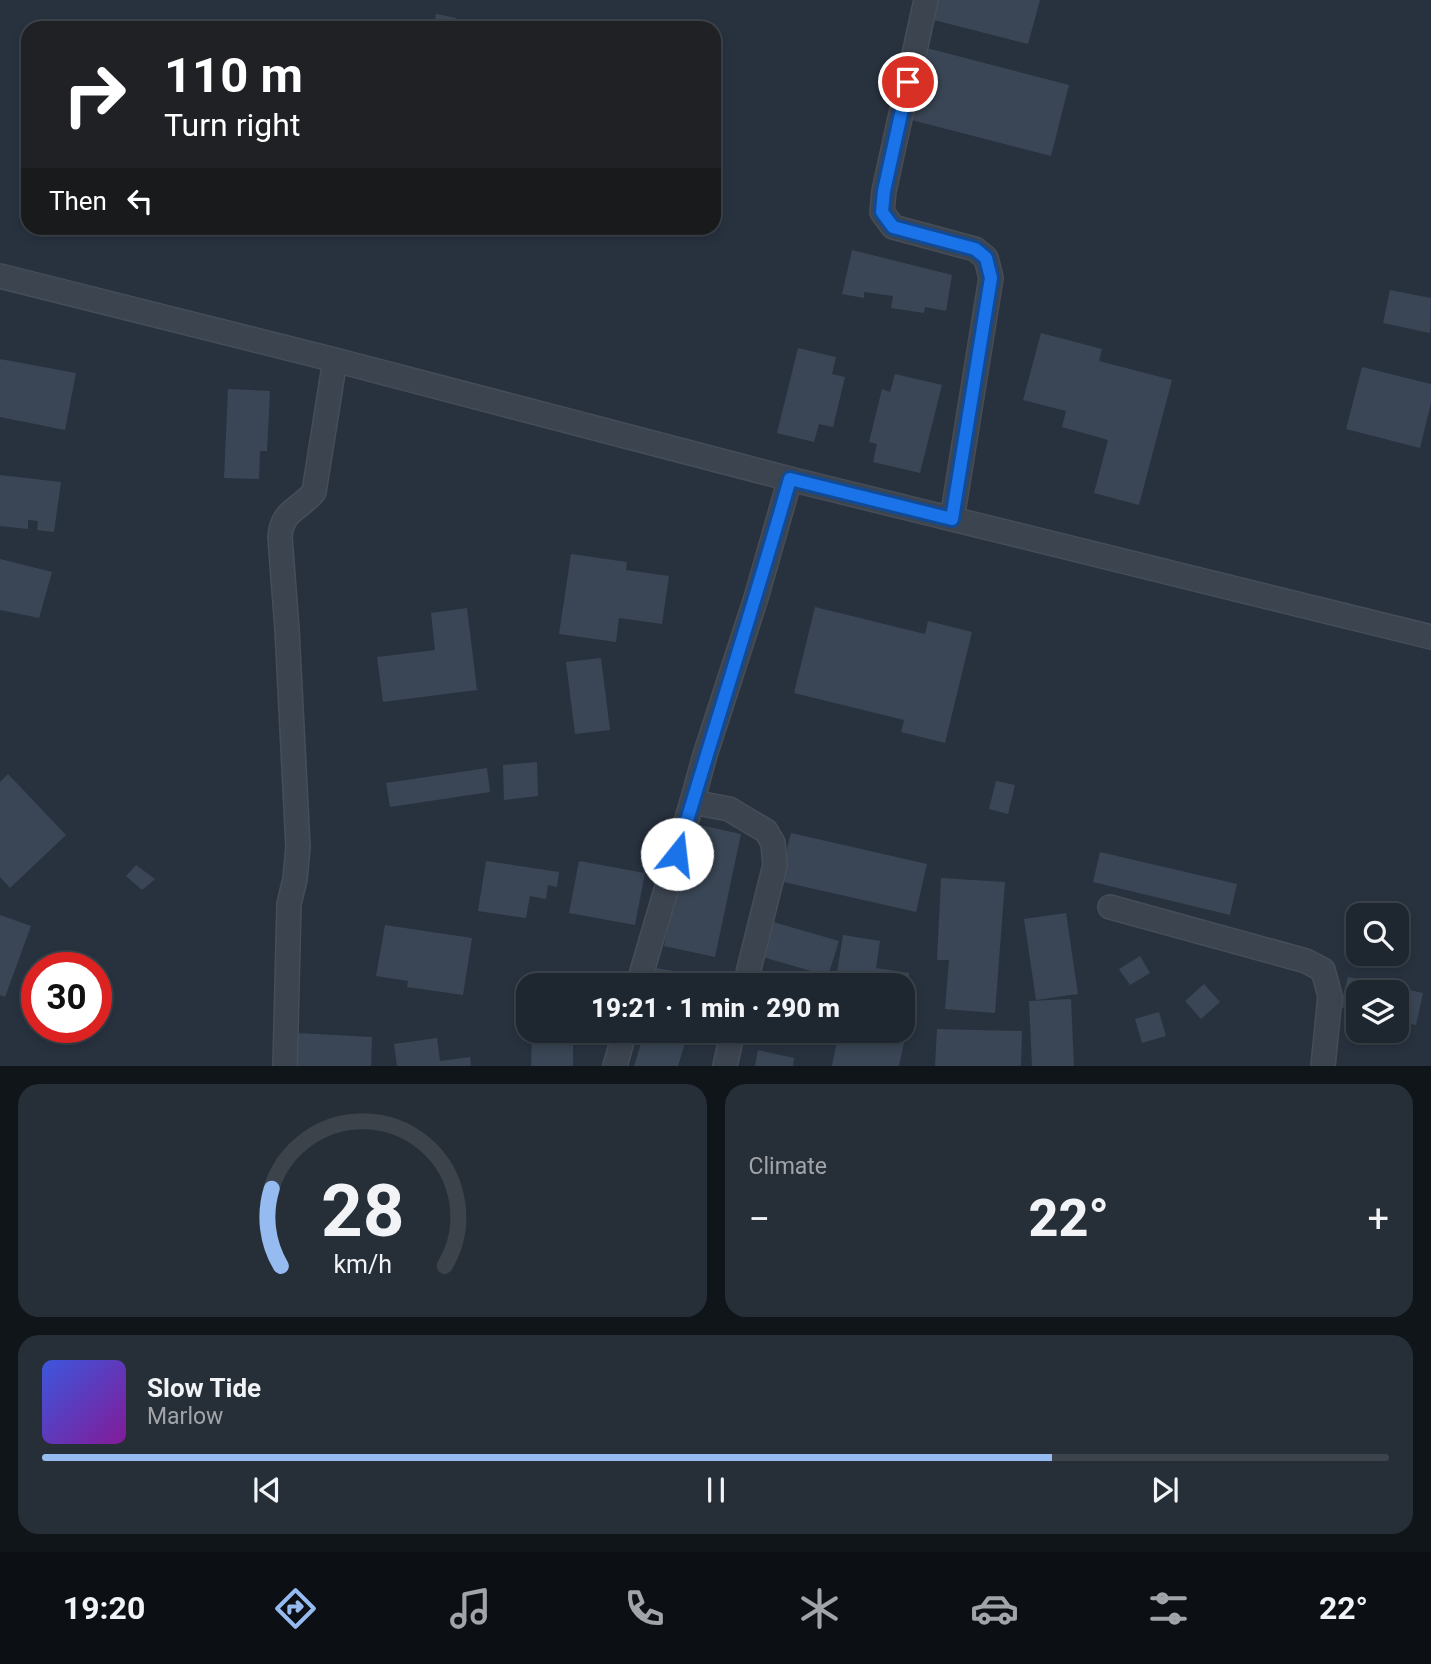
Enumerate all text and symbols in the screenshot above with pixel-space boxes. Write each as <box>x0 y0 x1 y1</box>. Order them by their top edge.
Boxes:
text: 110 m <box>164 47 303 104</box>
icon: right <box>49 49 140 140</box>
pin <box>878 52 938 112</box>
icon: arrive <box>889 63 927 101</box>
text: Turn right <box>164 106 300 144</box>
icon: left <box>121 182 159 220</box>
text: Then <box>49 186 107 216</box>
position arrow <box>640 817 714 891</box>
map controls <box>1346 903 1409 1043</box>
button: search <box>1346 903 1409 966</box>
speed limit sign: 30 <box>21 952 112 1043</box>
button: layers <box>1346 980 1409 1043</box>
text: 19:21 · 1 min · 290 m <box>591 993 840 1023</box>
text: Climate <box>749 1153 827 1180</box>
text: 28 <box>320 1169 404 1255</box>
text: 22° <box>1029 1188 1109 1249</box>
text: − <box>749 1197 770 1241</box>
text: + <box>1367 1197 1389 1241</box>
text: km/h <box>333 1250 392 1279</box>
text: Slow Tide <box>147 1373 261 1403</box>
text: Marlow <box>147 1403 223 1430</box>
icon: previous <box>248 1471 286 1509</box>
icon: pause <box>697 1471 735 1509</box>
icon: next <box>1146 1471 1184 1509</box>
icon: directions <box>271 1584 320 1633</box>
icon: music <box>446 1584 495 1633</box>
icon: phone <box>620 1584 669 1633</box>
icon: climate <box>795 1584 844 1633</box>
icon: car <box>970 1584 1019 1633</box>
icon: filters <box>1144 1584 1193 1633</box>
text: 19:20 <box>63 1589 145 1627</box>
text: 22° <box>1319 1589 1368 1627</box>

